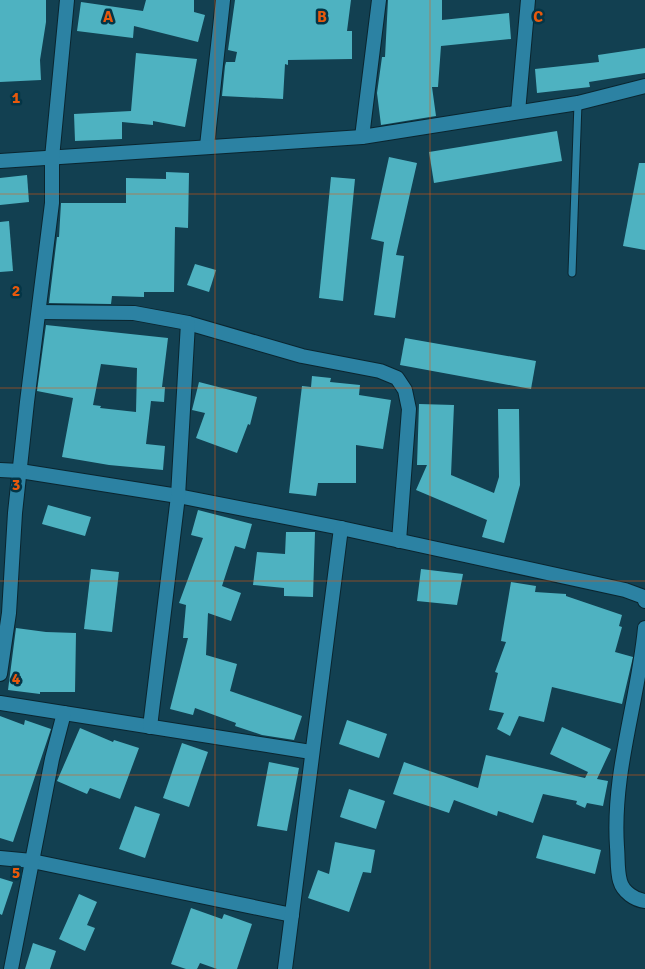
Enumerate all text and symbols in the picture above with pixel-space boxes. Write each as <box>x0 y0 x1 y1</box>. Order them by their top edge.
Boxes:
text: A <box>103 7 114 27</box>
text: B <box>317 7 327 27</box>
text: C <box>533 7 543 27</box>
text: 1 <box>12 88 21 108</box>
text: 2 <box>12 281 20 301</box>
text: 3 <box>12 475 20 495</box>
text: 4 <box>12 669 21 689</box>
text: 5 <box>12 863 20 883</box>

